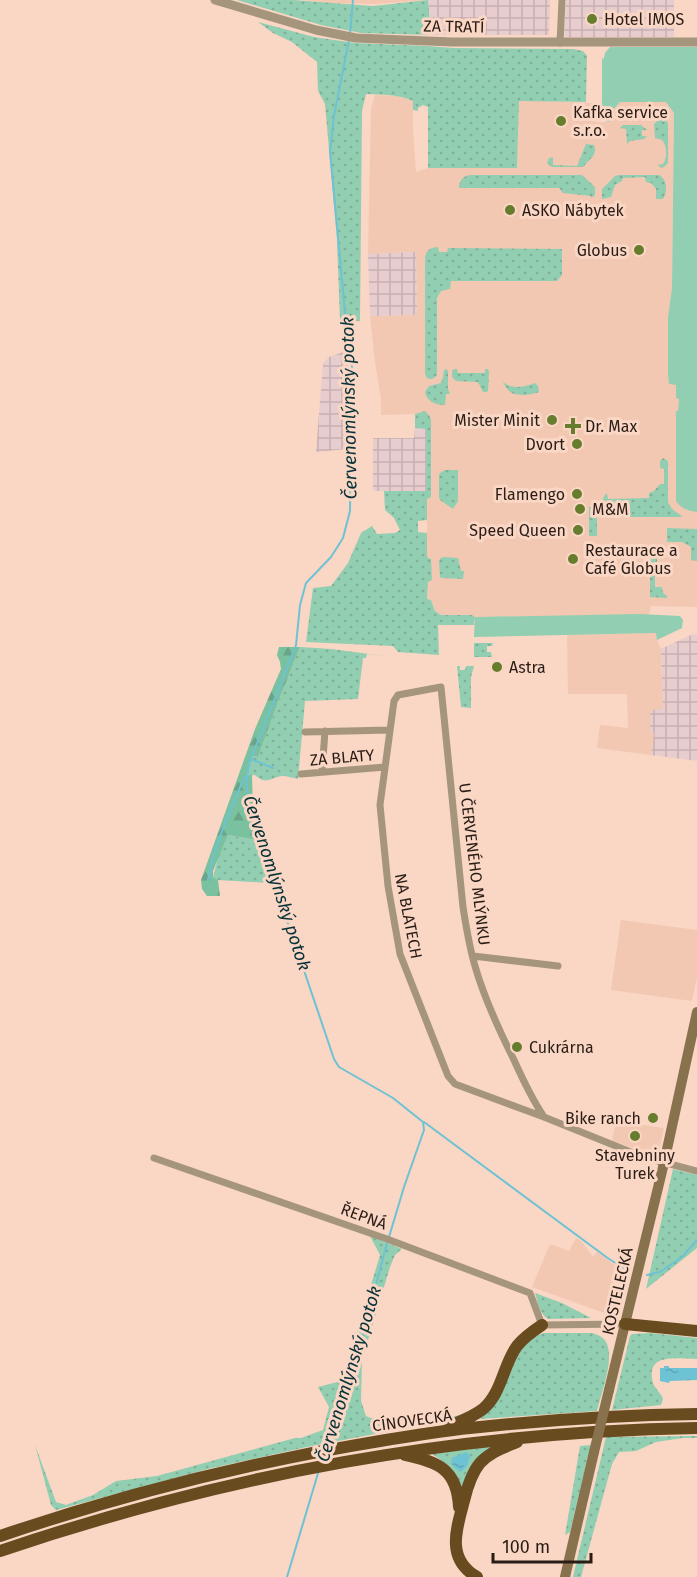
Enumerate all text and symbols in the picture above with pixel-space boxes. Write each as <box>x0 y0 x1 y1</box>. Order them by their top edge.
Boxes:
place label: Hotel IMOS <box>604 10 684 29</box>
marker: Hotel IMOS <box>585 12 599 26</box>
street label: ZA TRATÍ <box>423 15 485 37</box>
place label: Kafka service s.r.o. <box>573 103 668 140</box>
marker: Kafka service s.r.o. <box>554 114 568 128</box>
place label: ASKO Nábytek <box>522 201 625 220</box>
marker: ASKO Nábytek <box>503 203 517 217</box>
place label: Globus <box>577 241 627 260</box>
marker: Globus <box>632 243 646 257</box>
water label: Červenomlýnský potok <box>336 316 362 500</box>
place label: Mister Minit <box>454 411 540 430</box>
marker: Mister Minit <box>545 413 559 427</box>
place label: Dr. Max <box>585 417 637 436</box>
marker: Dr. Max <box>566 419 580 433</box>
place label: Dvort <box>526 435 565 454</box>
marker: Dvort <box>570 437 584 451</box>
place label: Flamengo <box>495 485 565 504</box>
marker: Flamengo <box>570 487 584 501</box>
place label: M&M <box>592 500 629 519</box>
marker: M&M <box>573 502 587 516</box>
place label: Speed Queen <box>469 521 566 540</box>
marker: Speed Queen <box>571 523 585 537</box>
place label: Restaurace a Café Globus <box>585 541 678 578</box>
marker: Restaurace a Café Globus <box>566 552 580 566</box>
place label: Astra <box>509 658 546 677</box>
marker: Astra <box>490 660 504 674</box>
street label: ZA BLATY <box>309 745 375 770</box>
street label: U ČERVENÉHO MLÝNKU <box>455 782 495 946</box>
water label: Červenomlýnský potok <box>238 793 316 973</box>
street label: NA BLATECH <box>391 872 426 961</box>
place label: Cukrárna <box>529 1038 594 1057</box>
marker: Cukrárna <box>510 1040 524 1054</box>
place label: Bike ranch <box>565 1109 641 1128</box>
marker: Bike ranch <box>646 1111 660 1125</box>
marker: Stavebniny Turek <box>628 1129 642 1143</box>
place label: Stavebniny Turek <box>595 1146 675 1183</box>
street label: ŘEPNÁ <box>338 1198 391 1234</box>
street label: KOSTELECKÁ <box>597 1244 637 1337</box>
water label: Červenomlýnský potok <box>312 1283 386 1465</box>
street label: CÍNOVECKÁ <box>371 1404 454 1435</box>
scale bar <box>493 1526 590 1564</box>
text: 100 m <box>502 1536 550 1558</box>

